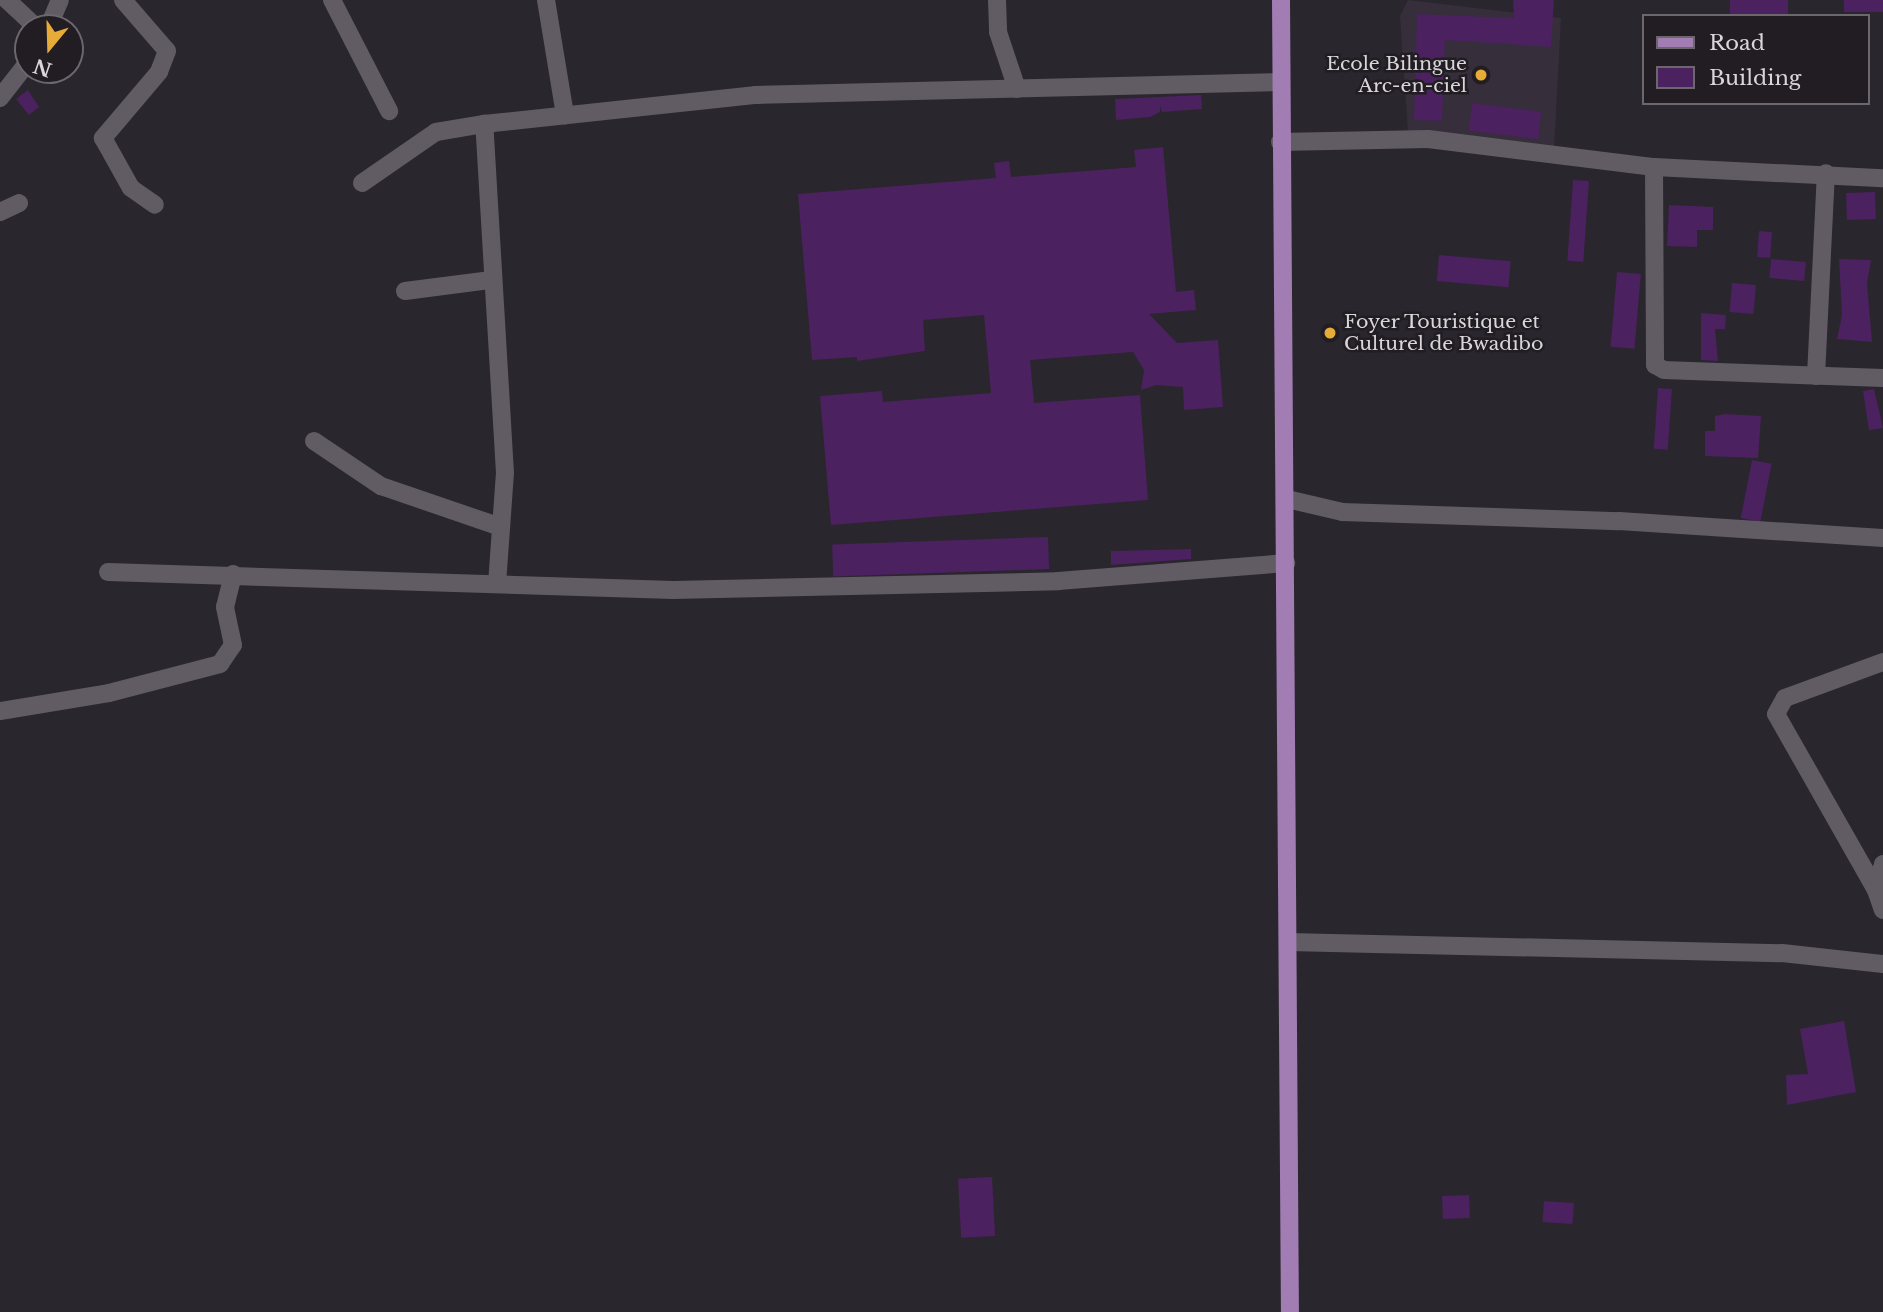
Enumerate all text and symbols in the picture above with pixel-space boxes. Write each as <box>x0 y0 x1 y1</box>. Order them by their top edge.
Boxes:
north arrow <box>14 14 84 84</box>
legend <box>1642 14 1869 105</box>
text: Road <box>1709 30 1765 56</box>
place label: Ecole Bilingue Arc-en-ciel <box>1326 53 1467 97</box>
text: N <box>30 54 55 81</box>
text: Building <box>1709 65 1801 91</box>
marker: Ecole Bilingue Arc-en-ciel <box>1473 67 1489 83</box>
place label: Foyer Touristique et Culturel de Bwadibo <box>1344 311 1543 355</box>
marker: Foyer Touristique et Culturel de Bwadibo <box>1322 325 1338 341</box>

